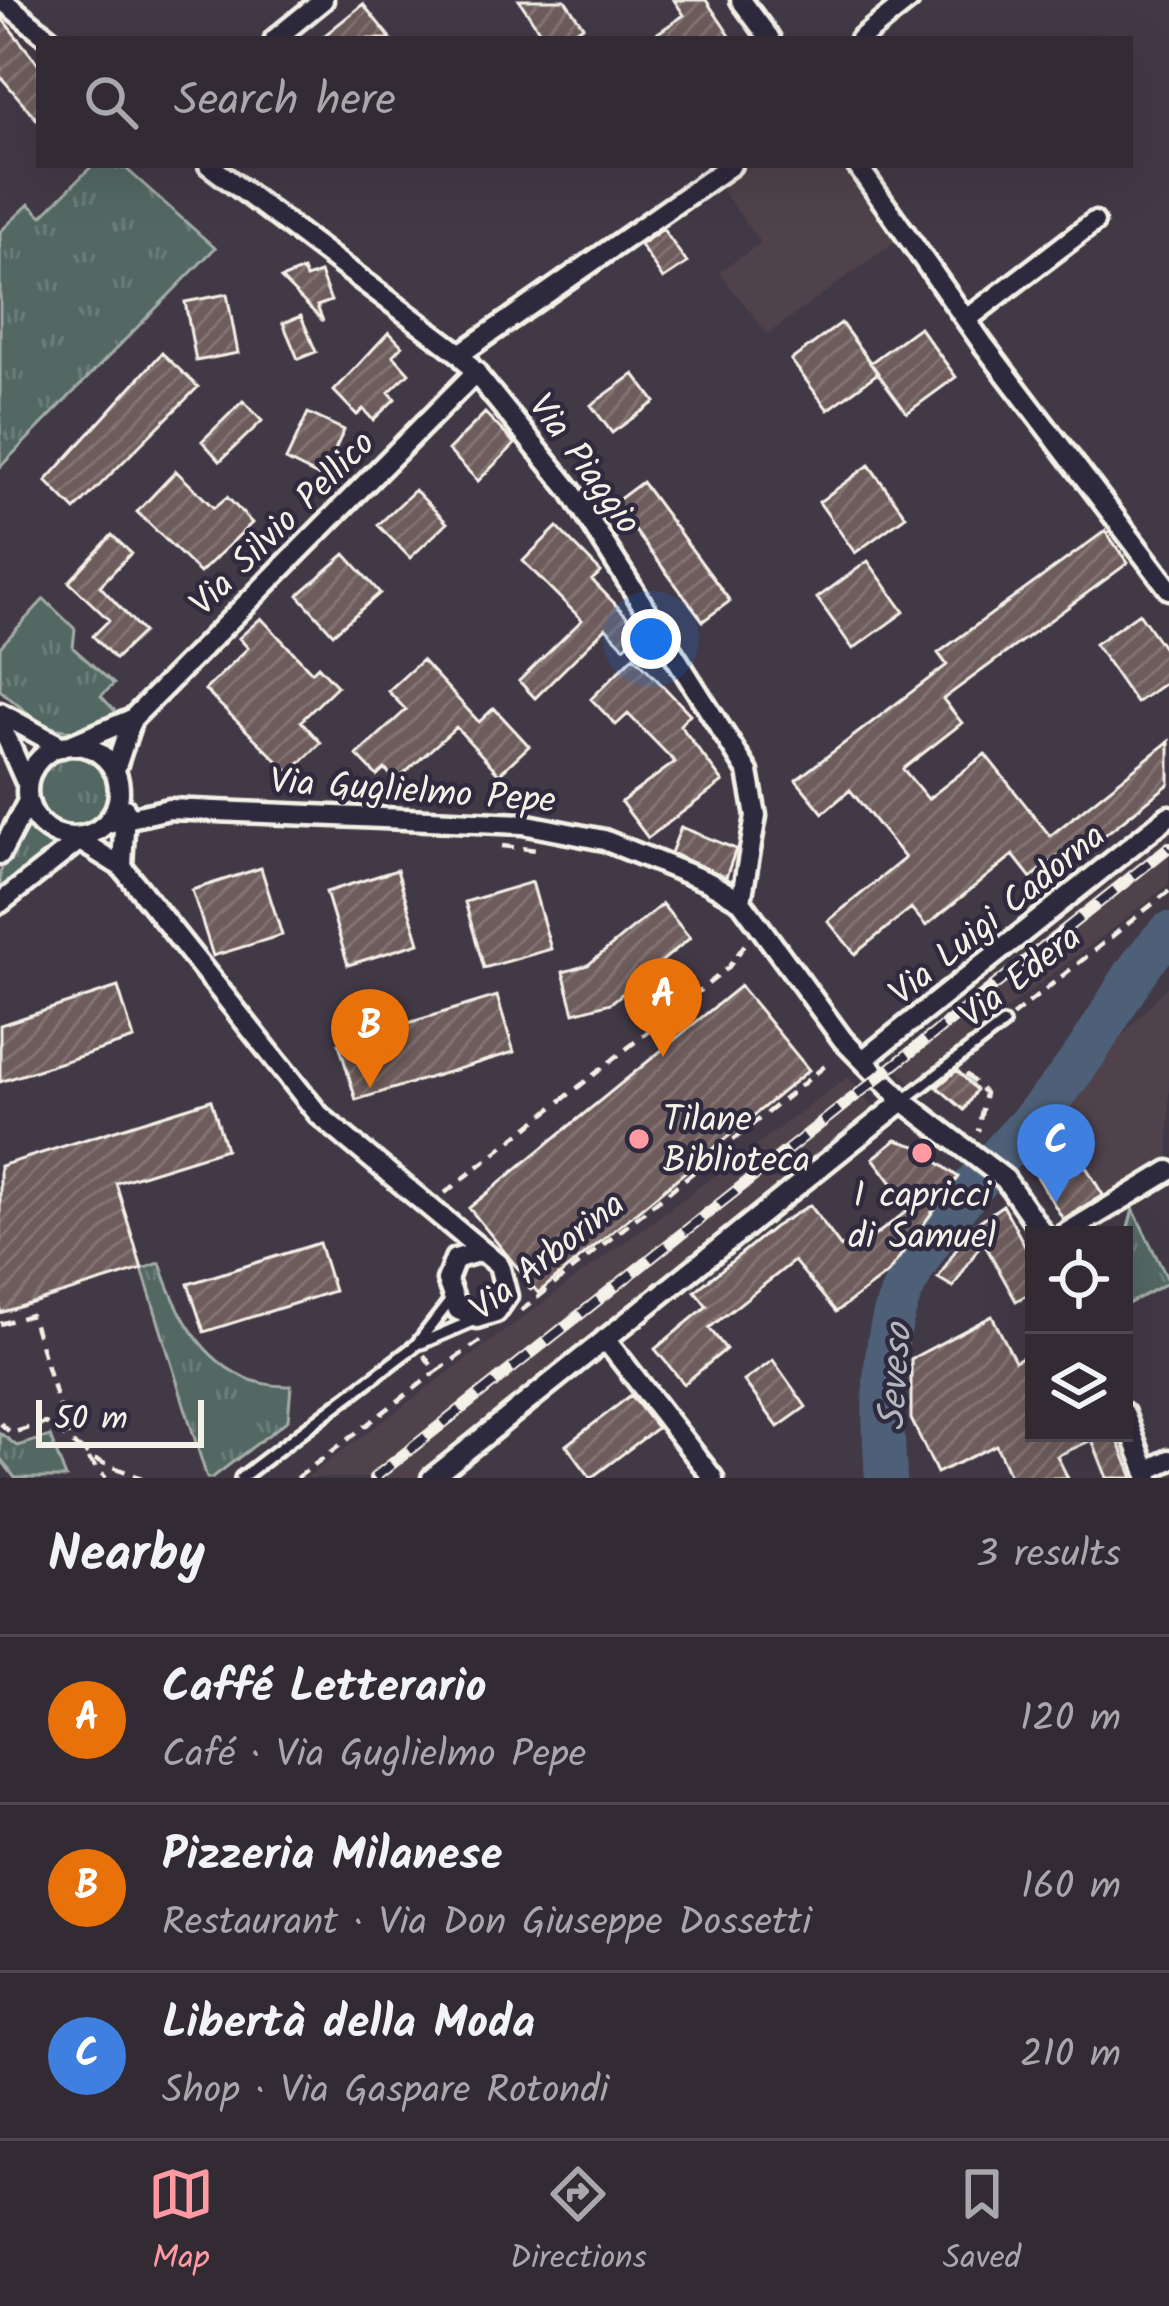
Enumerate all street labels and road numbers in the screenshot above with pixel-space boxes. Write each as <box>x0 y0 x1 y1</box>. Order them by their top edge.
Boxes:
street label: Via Piaggio <box>512 382 654 548</box>
street label: Via Silvio Pellico <box>177 418 390 631</box>
street label: Via Guglielmo Pepe <box>268 754 558 831</box>
street label: Via Luigi Cadorna <box>877 810 1119 1021</box>
street label: Via Edera <box>947 911 1095 1044</box>
street label: Via Arborina <box>458 1178 638 1337</box>

